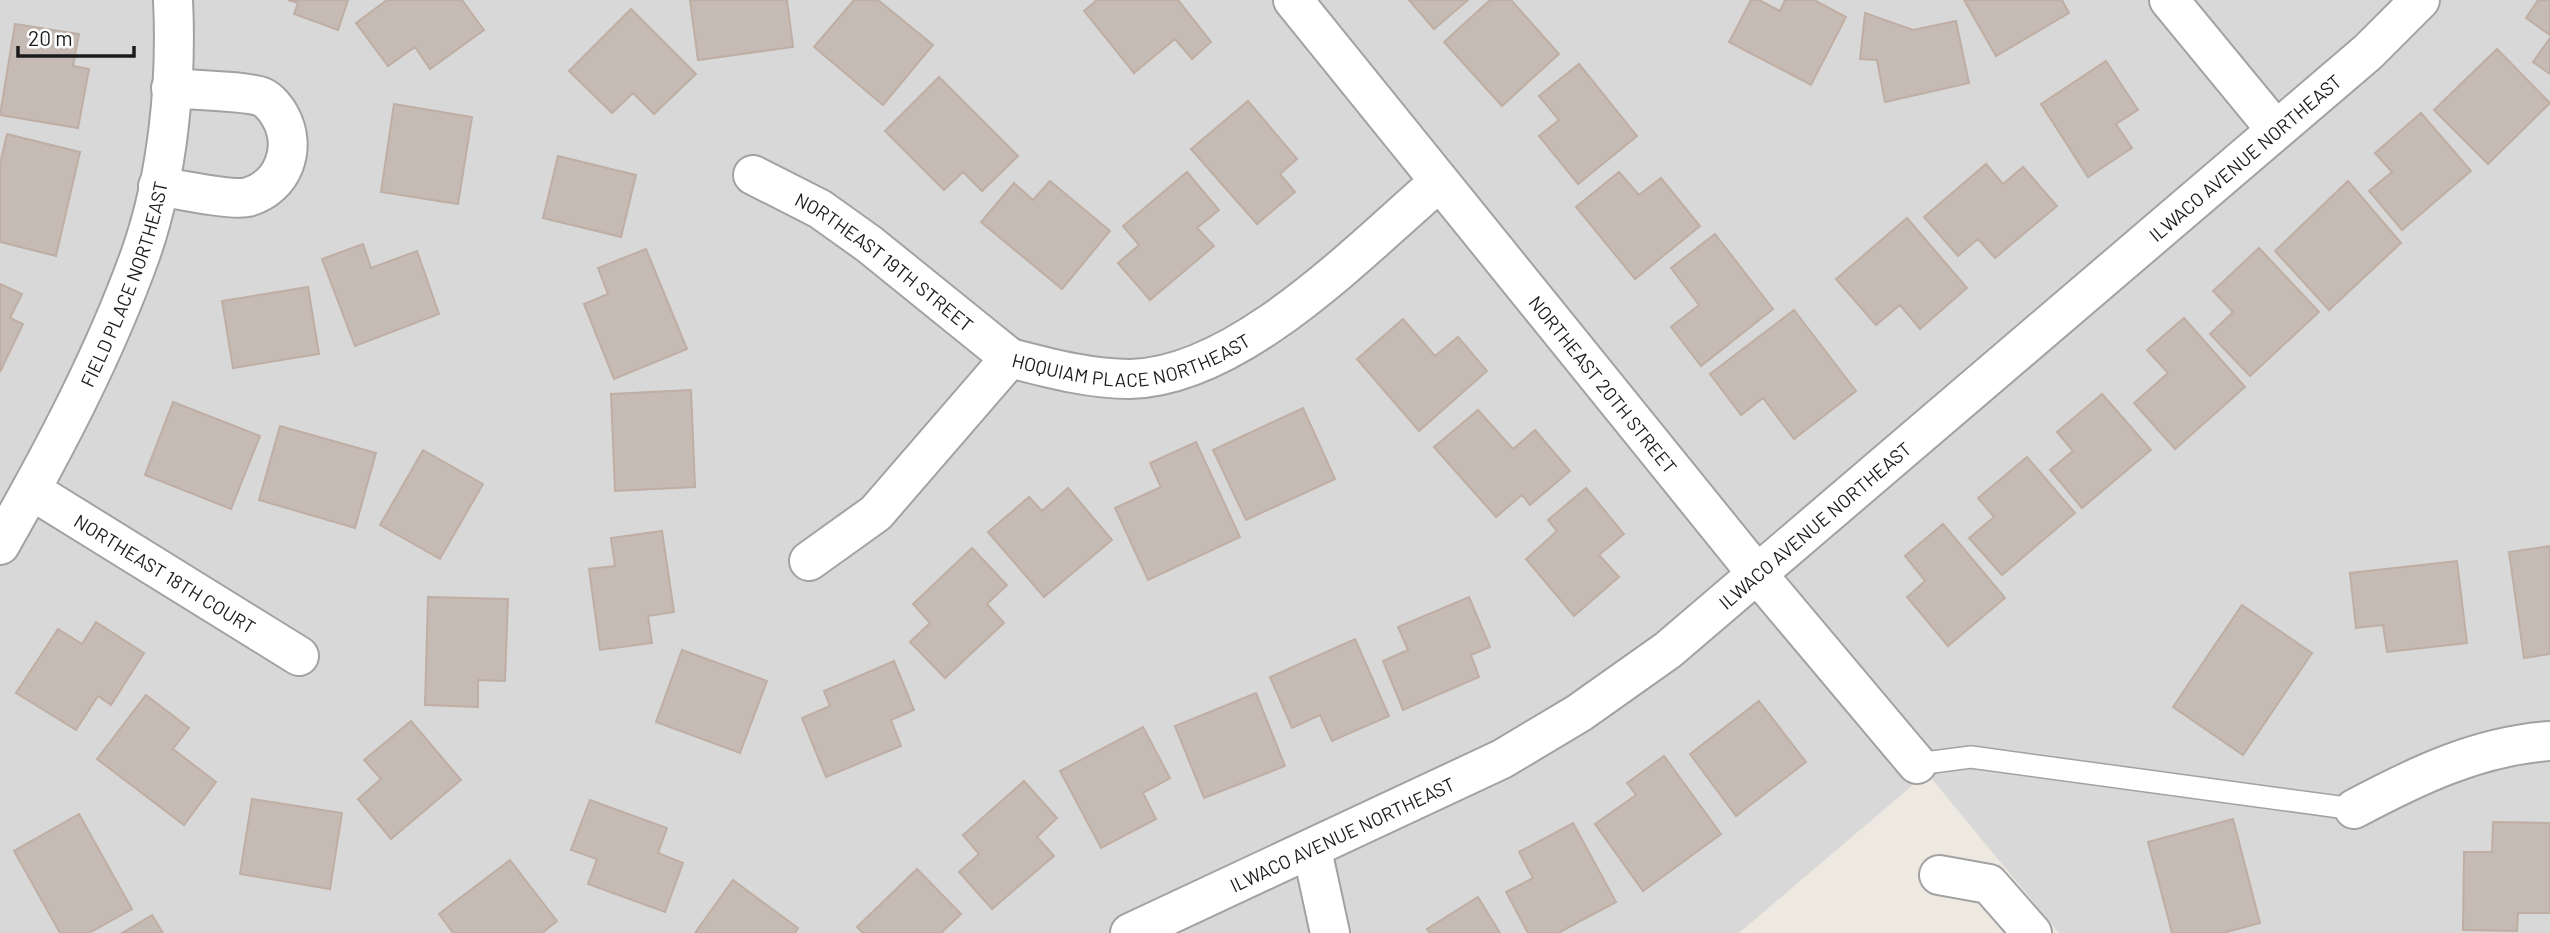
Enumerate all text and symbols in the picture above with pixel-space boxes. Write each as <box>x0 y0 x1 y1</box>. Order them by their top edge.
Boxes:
scale bar <box>18 14 133 58</box>
text: 20 m <box>28 25 73 50</box>
street label: ILWACO AVENUE NORTHEAST <box>2144 69 2346 246</box>
street label: FIELD PLACE NORTHEAST <box>75 179 171 390</box>
street label: NORTHEAST 19TH STREET <box>792 187 979 336</box>
street label: NORTHEAST 20TH STREET <box>1525 290 1682 478</box>
street label: HOQUIAM PLACE NORTHEAST <box>1010 328 1254 391</box>
street label: ILWACO AVENUE NORTHEAST <box>1714 436 1915 613</box>
street label: NORTHEAST 18TH COURT <box>70 508 260 638</box>
street label: ILWACO AVENUE NORTHEAST <box>1226 771 1458 896</box>

